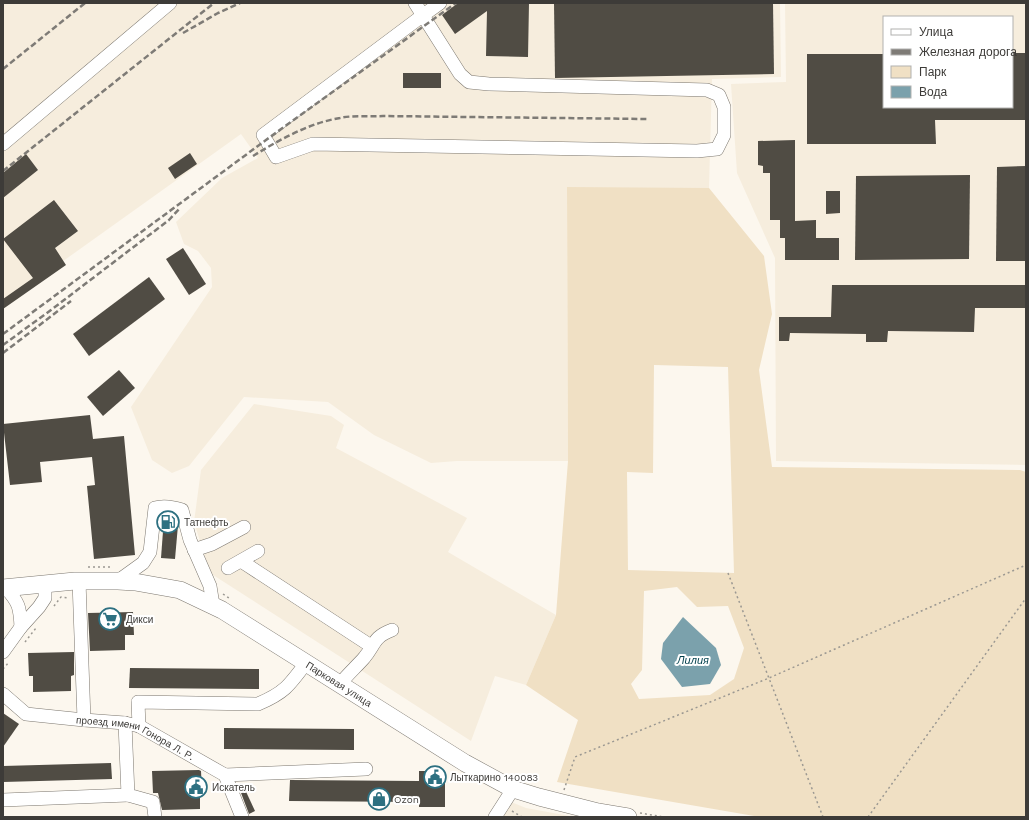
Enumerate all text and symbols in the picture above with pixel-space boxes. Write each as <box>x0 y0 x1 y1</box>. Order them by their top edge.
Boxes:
legend <box>883 16 1013 108</box>
text: Улица <box>919 25 953 39</box>
text: Железная дорога <box>919 45 1017 59</box>
text: Парк <box>919 65 947 79</box>
text: Вода <box>919 85 947 99</box>
fuel station icon: Татнефть <box>155 509 181 535</box>
place label: Татнефть <box>184 517 228 528</box>
supermarket icon: Дикси <box>97 606 123 632</box>
place label: Дикси <box>126 614 153 625</box>
water label: Лилия <box>676 654 709 667</box>
street label: Парковая улица <box>304 659 374 709</box>
street label: проезд имени Гонора Л. Р. <box>76 714 196 762</box>
public building icon: Лыткарино 140083 <box>422 764 448 790</box>
place label: Лыткарино 140083 <box>450 772 538 783</box>
public building icon: Искатель <box>183 774 209 800</box>
place label: Искатель <box>212 782 255 793</box>
shop icon: Ozon <box>366 786 392 812</box>
place label: Ozon <box>394 794 419 805</box>

